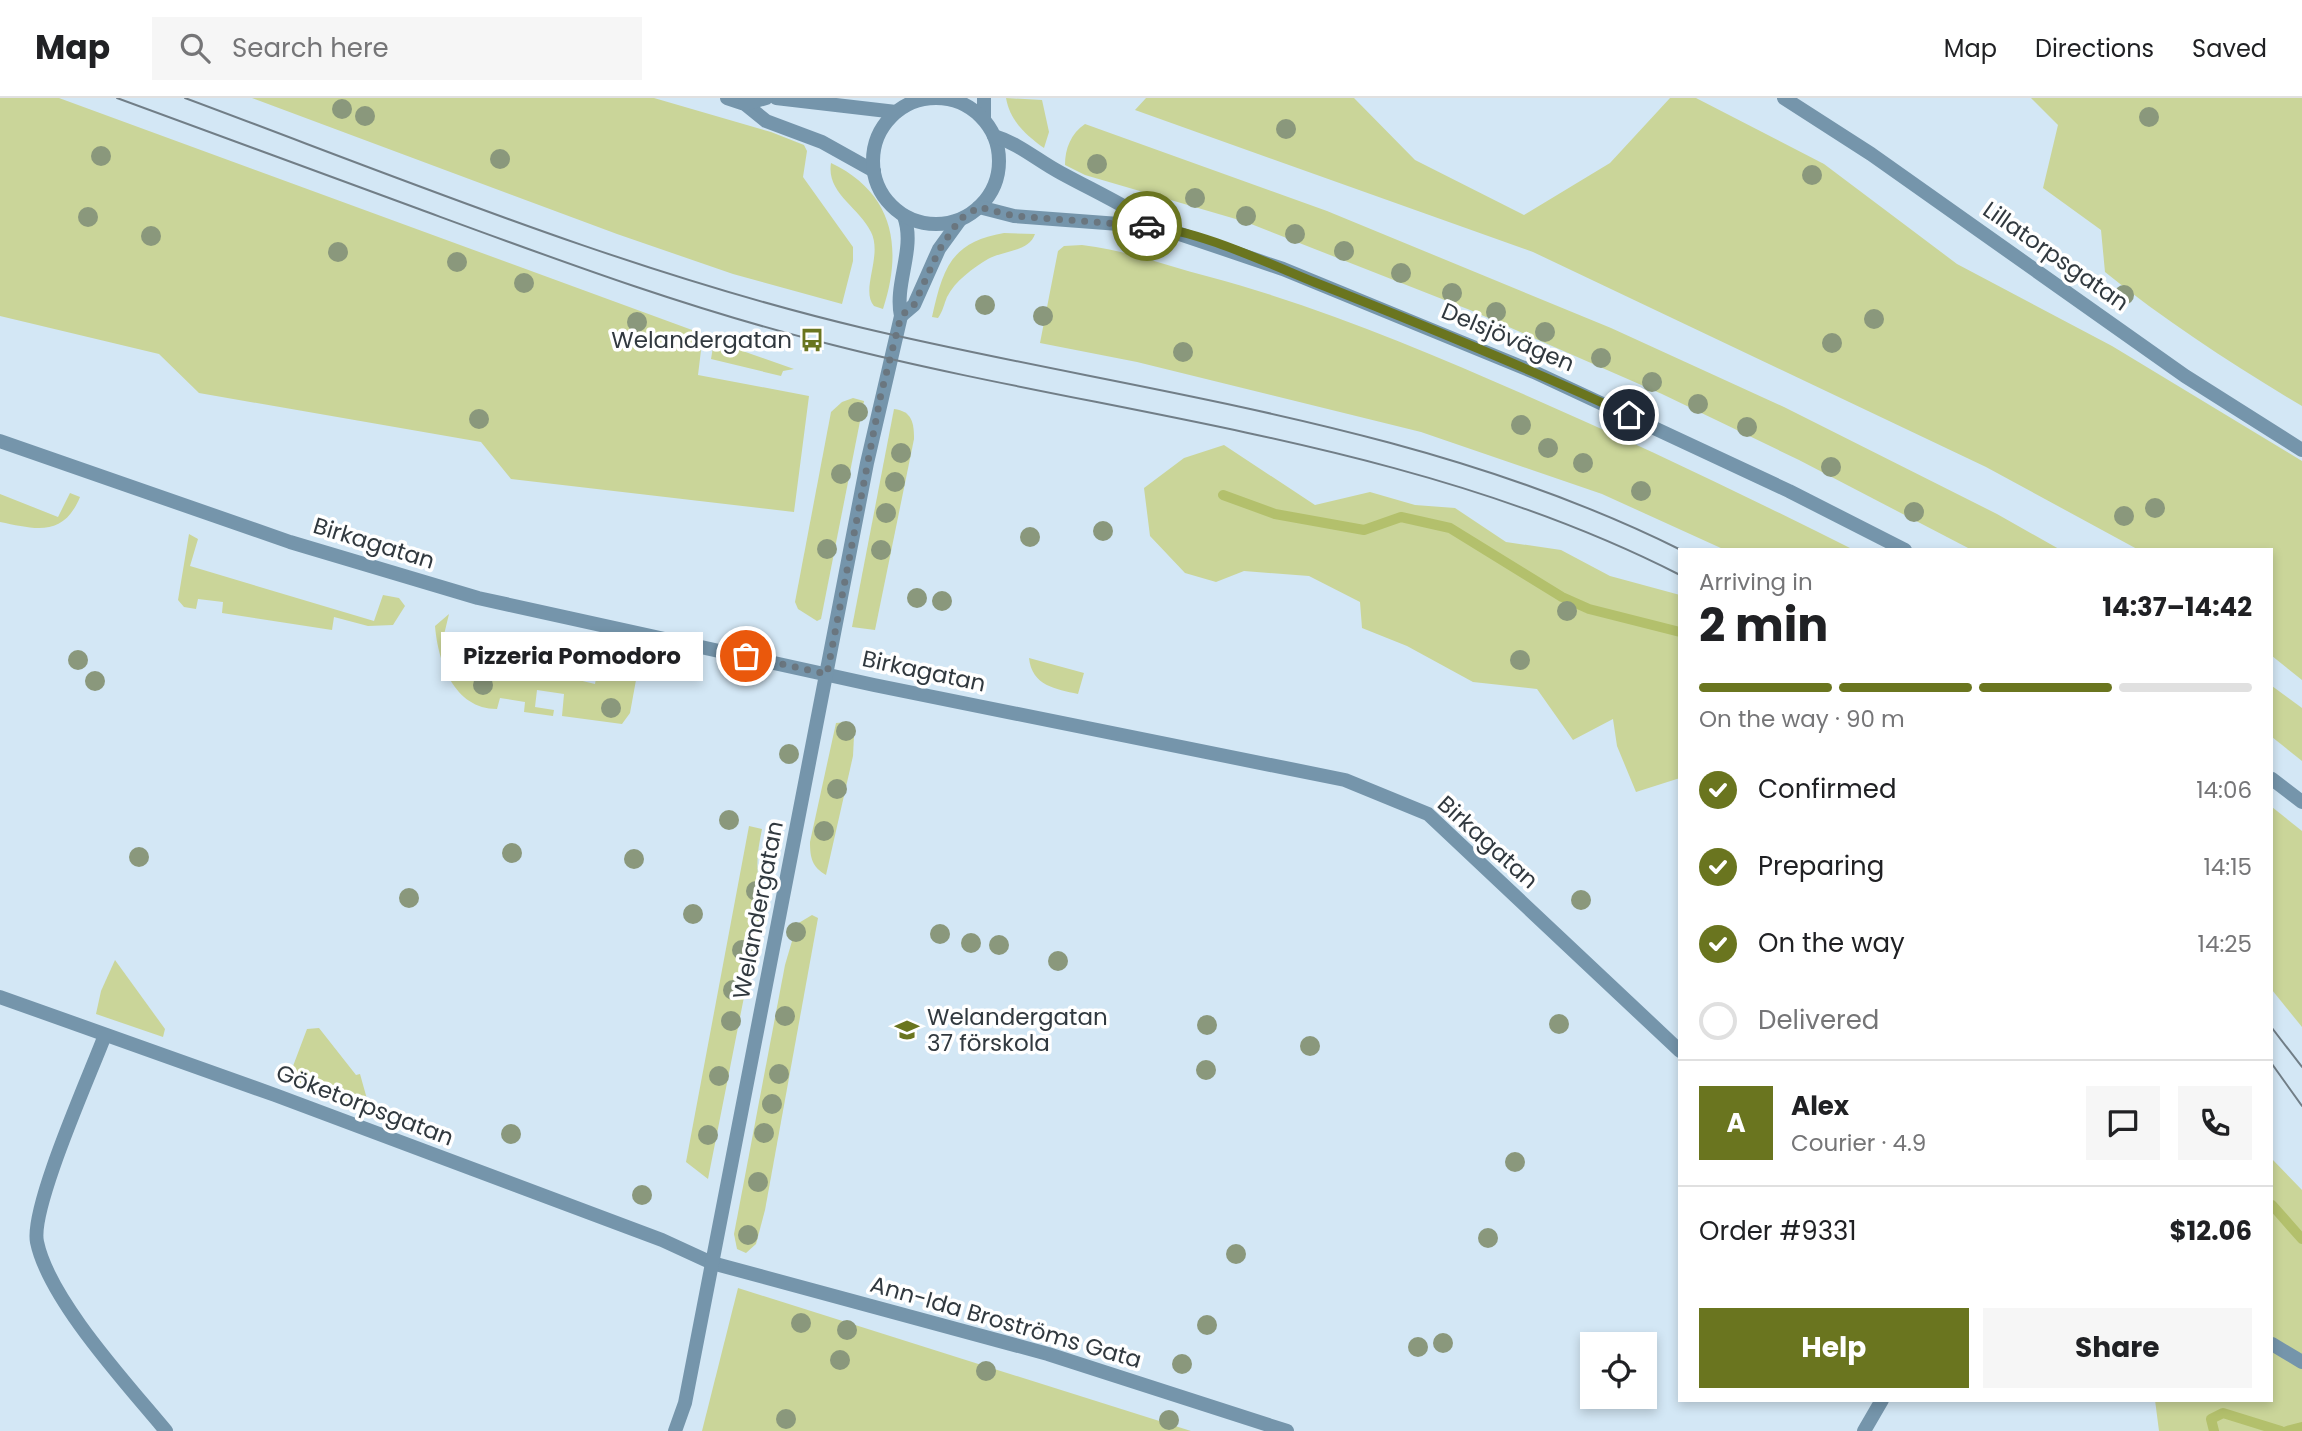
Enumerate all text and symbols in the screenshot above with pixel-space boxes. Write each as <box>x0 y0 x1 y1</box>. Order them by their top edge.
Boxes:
search box <box>152 17 642 80</box>
text: Map <box>35 24 110 71</box>
icon: search <box>176 29 214 67</box>
text: Search here <box>232 30 389 66</box>
text: Map <box>1944 32 1997 65</box>
text: Directions <box>2035 32 2154 65</box>
text: Saved <box>2192 32 2267 65</box>
courier <box>1112 191 1182 261</box>
street label: Lillatorpsgatan <box>1977 194 2135 318</box>
icon: car <box>1128 207 1166 245</box>
street label: Delsjövägen <box>1437 295 1579 379</box>
place label: Welandergatan <box>611 324 792 356</box>
bus stop icon: Welandergatan <box>798 326 826 354</box>
pin <box>1599 385 1659 445</box>
icon: home <box>1610 396 1648 434</box>
street label: Birkagatan <box>309 509 439 577</box>
text: Arriving in <box>1699 566 1813 598</box>
text: 14:37–14:42 <box>2102 589 2252 625</box>
text: 2 min <box>1699 593 1828 657</box>
pin <box>716 626 776 686</box>
callout: Pizzeria Pomodoro <box>442 632 704 680</box>
icon: bag <box>727 637 765 675</box>
text: Pizzeria Pomodoro <box>463 640 681 672</box>
street label: Birkagatan <box>859 642 989 700</box>
text: On the way · 90 m <box>1699 703 1905 735</box>
icon: check <box>1699 771 1737 809</box>
text: Confirmed <box>1758 771 1896 807</box>
text: 14:06 <box>2196 774 2252 806</box>
street label: Birkagatan <box>1431 788 1545 896</box>
street label: Welandergatan <box>725 818 791 1002</box>
icon: check <box>1699 848 1737 886</box>
text: Preparing <box>1758 848 1884 884</box>
text: 14:15 <box>2203 851 2252 883</box>
icon: check <box>1699 925 1737 963</box>
text: On the way <box>1758 925 1905 961</box>
text: 14:25 <box>2198 928 2252 960</box>
place label: Welandergatan 37 förskola <box>927 1001 1108 1059</box>
text: Delivered <box>1758 1002 1879 1038</box>
school or university icon: Welandergatan 37 förskola <box>893 1016 921 1044</box>
street label: Göketorpsgatan <box>272 1056 458 1154</box>
button: chat <box>2086 1086 2160 1160</box>
button: phone <box>2178 1086 2252 1160</box>
text: Alex <box>1791 1088 1849 1124</box>
text: A <box>1726 1105 1746 1141</box>
text: Courier · 4.9 <box>1791 1127 1926 1159</box>
text: Order #9331 <box>1699 1213 1857 1249</box>
text: $12.06 <box>2169 1213 2252 1249</box>
street label: Ann-Ida Broströms Gata <box>867 1268 1145 1376</box>
button: Help <box>1699 1308 1969 1388</box>
button: Share <box>1983 1308 2252 1388</box>
map controls <box>1580 1332 1657 1409</box>
button: locate <box>1580 1332 1657 1409</box>

